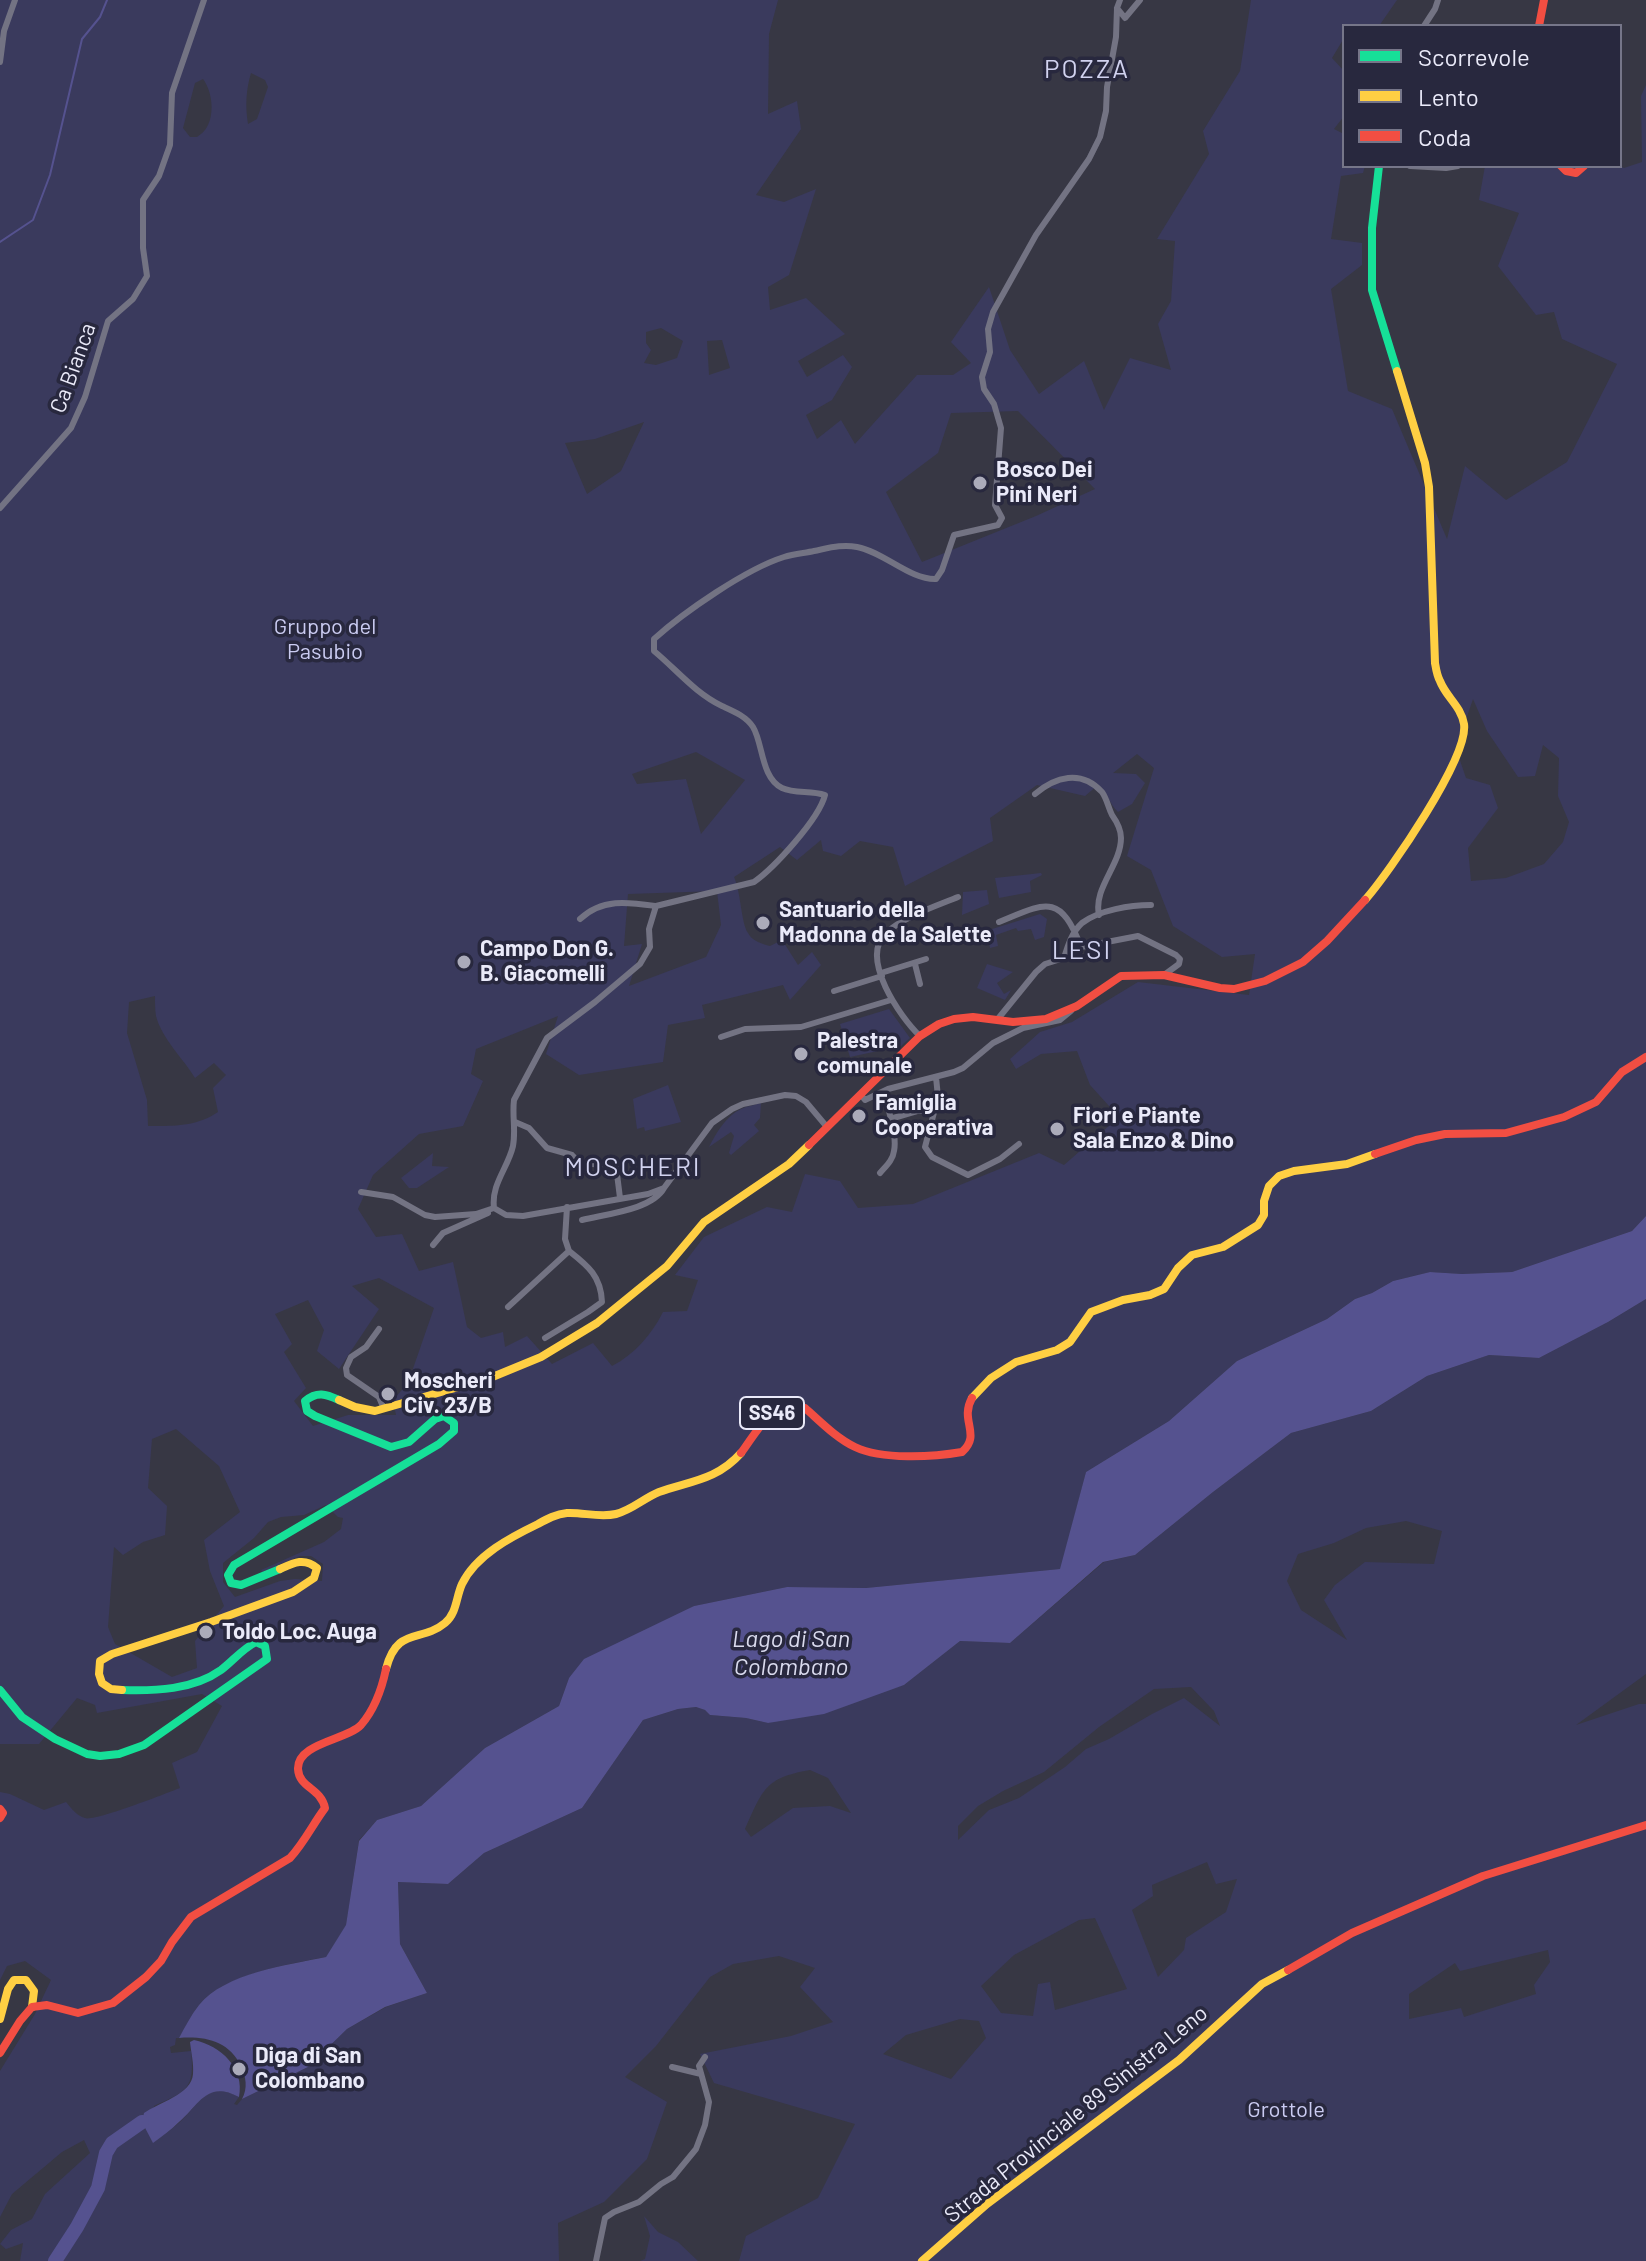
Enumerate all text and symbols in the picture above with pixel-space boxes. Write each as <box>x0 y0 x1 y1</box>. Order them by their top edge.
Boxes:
legend <box>1342 24 1622 168</box>
text: Scorrevole <box>1418 42 1530 71</box>
district label: POZZA <box>1044 53 1130 85</box>
text: Lento <box>1418 82 1479 111</box>
text: Coda <box>1418 122 1471 151</box>
street label: Ca Bianca <box>45 319 101 417</box>
place label: Bosco Dei Pini Neri <box>996 457 1092 508</box>
marker: Bosco Dei Pini Neri <box>971 474 989 492</box>
park label: Gruppo del Pasubio <box>274 614 376 666</box>
place label: Santuario della Madonna de la Salette <box>779 897 992 948</box>
marker: Santuario della Madonna de la Salette <box>754 914 772 932</box>
district label: LESI <box>1052 934 1112 966</box>
place label: Campo Don G. B. Giacomelli <box>480 936 614 988</box>
marker: Campo Don G. B. Giacomelli <box>455 953 473 971</box>
place label: Palestra comunale <box>817 1028 912 1080</box>
marker: Palestra comunale <box>792 1045 810 1063</box>
place label: Famiglia Cooperativa <box>875 1090 993 1142</box>
place label: Fiori e Piante Sala Enzo & Dino <box>1073 1103 1234 1154</box>
marker: Famiglia Cooperativa <box>850 1107 868 1125</box>
marker: Fiori e Piante Sala Enzo & Dino <box>1048 1120 1066 1138</box>
district label: MOSCHERI <box>564 1151 702 1183</box>
place label: Moscheri Civ. 23/B <box>404 1368 493 1420</box>
marker: Moscheri Civ. 23/B <box>379 1385 397 1403</box>
road number: SS46 <box>740 1397 804 1429</box>
place label: Toldo Loc. Auga <box>222 1619 377 1645</box>
marker: Toldo Loc. Auga <box>197 1623 215 1641</box>
water label: Lago di San Colombano <box>732 1625 850 1681</box>
street label: Strada Provinciale 89 Sinistra Leno <box>939 2000 1213 2228</box>
place label: Diga di San Colombano <box>255 2043 365 2094</box>
marker: Diga di San Colombano <box>230 2060 248 2078</box>
park label: Grottole <box>1247 2097 1325 2123</box>

